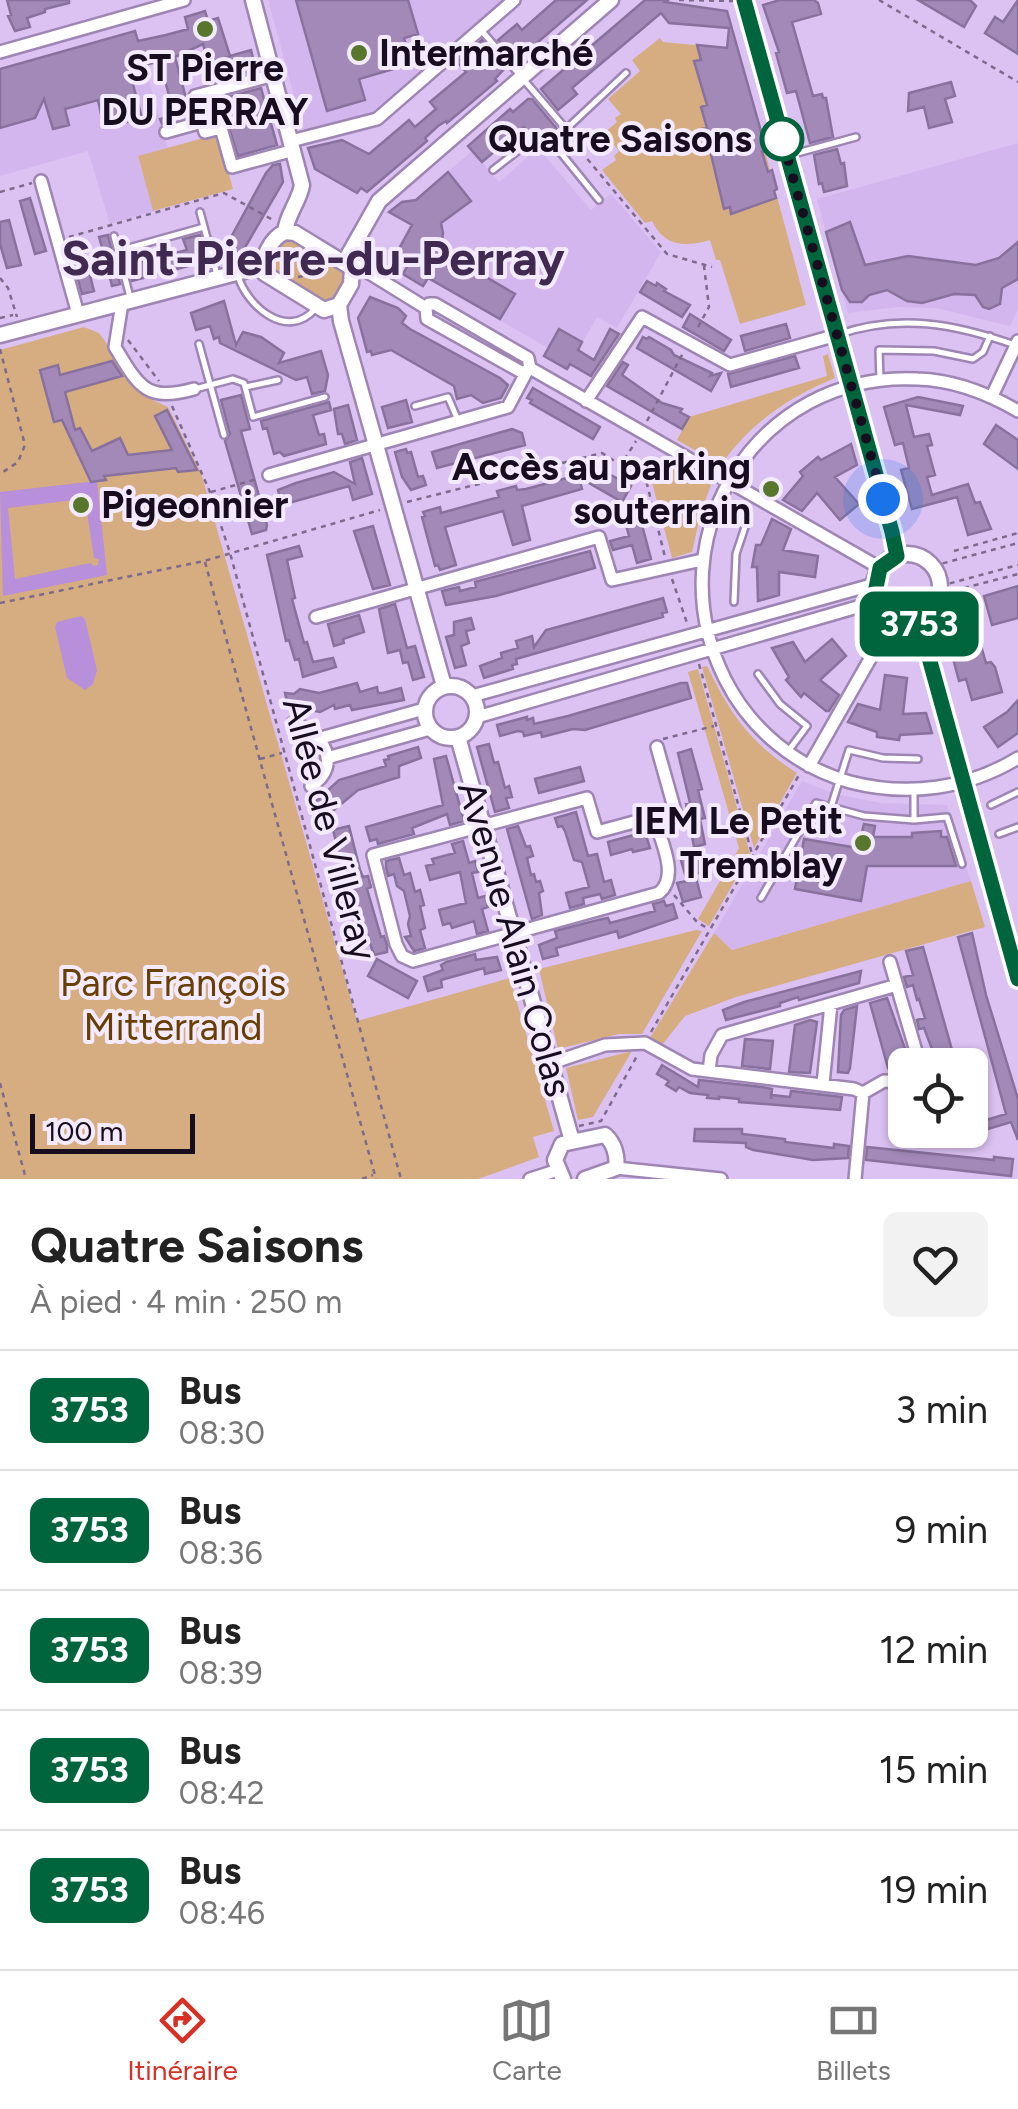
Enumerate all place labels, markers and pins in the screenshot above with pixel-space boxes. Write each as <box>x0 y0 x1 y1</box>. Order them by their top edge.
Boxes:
marker: ST Pierre DU PERRAY <box>194 18 216 40</box>
place label: Intermarché <box>379 30 593 76</box>
marker: Intermarché <box>348 42 370 64</box>
place label: ST Pierre DU PERRAY <box>101 45 309 135</box>
place label: Quatre Saisons <box>488 116 752 162</box>
marker: Quatre Saisons <box>761 118 803 160</box>
place label: Accès au parking souterrain <box>452 444 751 534</box>
marker: Accès au parking souterrain <box>760 478 782 500</box>
place label: Pigeonnier <box>101 482 288 528</box>
marker: Pigeonnier <box>70 494 92 516</box>
place label: IEM Le Petit Tremblay <box>633 798 843 888</box>
marker: IEM Le Petit Tremblay <box>852 832 874 854</box>

